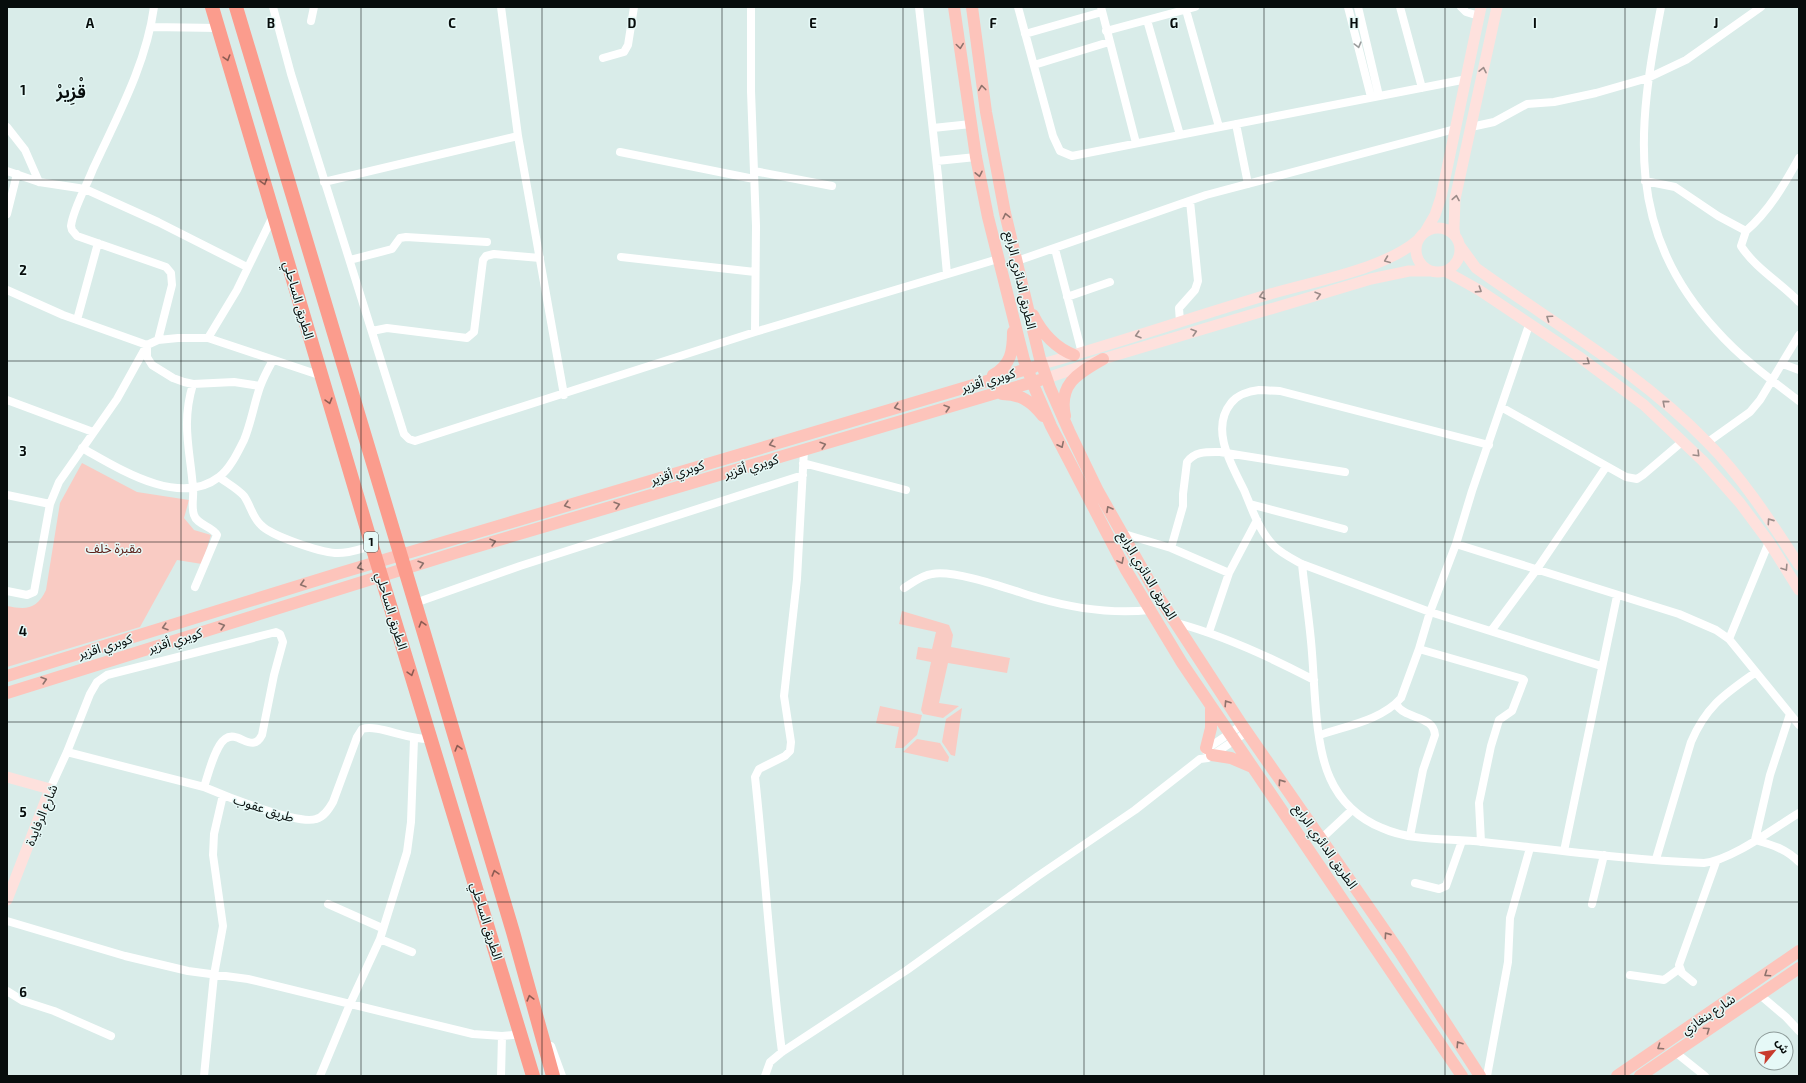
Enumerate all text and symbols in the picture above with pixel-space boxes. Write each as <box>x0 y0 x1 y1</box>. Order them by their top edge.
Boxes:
text: A <box>86 15 95 31</box>
text: B <box>267 15 275 31</box>
text: C <box>448 15 456 31</box>
text: D <box>628 15 637 31</box>
text: E <box>809 15 817 31</box>
text: F <box>989 15 997 31</box>
text: G <box>1170 15 1178 31</box>
text: H <box>1350 15 1359 31</box>
text: I <box>1533 15 1537 31</box>
text: J <box>1714 15 1718 31</box>
one-way arrow <box>1353 41 1362 48</box>
one-way arrow <box>955 43 964 49</box>
one-way arrow <box>222 54 231 61</box>
one-way arrow <box>1479 67 1487 74</box>
district label: قْزِيرْ <box>55 77 86 106</box>
text: 1 <box>20 82 26 98</box>
one-way arrow <box>978 85 987 91</box>
one-way arrow <box>975 171 983 177</box>
one-way arrow <box>259 179 268 186</box>
one-way arrow <box>1451 194 1460 201</box>
one-way arrow <box>1002 213 1010 219</box>
street label: الطريق الدائري الرابع <box>999 229 1040 331</box>
one-way arrow <box>1383 255 1390 263</box>
street label: الطريق الساحلي <box>277 259 318 342</box>
text: 2 <box>19 262 27 278</box>
one-way arrow <box>1474 285 1481 292</box>
one-way arrow <box>1259 291 1266 300</box>
one-way arrow <box>1315 291 1322 299</box>
one-way arrow <box>1546 315 1553 323</box>
one-way arrow <box>1190 328 1197 337</box>
one-way arrow <box>1135 331 1142 339</box>
one-way arrow <box>1582 357 1589 364</box>
street label: كوبري أقزير <box>958 364 1018 399</box>
one-way arrow <box>324 397 333 404</box>
one-way arrow <box>1663 400 1670 407</box>
one-way arrow <box>894 402 901 411</box>
one-way arrow <box>943 404 950 413</box>
one-way arrow <box>769 439 776 448</box>
one-way arrow <box>819 441 826 450</box>
one-way arrow <box>1056 441 1064 448</box>
text: 3 <box>19 443 27 459</box>
one-way arrow <box>1692 449 1700 457</box>
street label: كويري أقزير <box>721 450 782 485</box>
street label: كوبري أقزير <box>647 456 707 491</box>
one-way arrow <box>564 500 571 509</box>
one-way arrow <box>614 501 621 510</box>
one-way arrow <box>1106 506 1113 513</box>
one-way arrow <box>1767 518 1775 525</box>
street label: الطريق الدائري الرابع <box>1113 528 1181 624</box>
road number: 1 <box>364 532 378 552</box>
one-way arrow <box>489 538 496 547</box>
park label: مقبرة خلف <box>86 540 142 556</box>
one-way arrow <box>1116 556 1123 564</box>
one-way arrow <box>417 560 424 569</box>
one-way arrow <box>356 562 363 571</box>
one-way arrow <box>1780 564 1788 571</box>
street label: الطريق الساحلي <box>370 570 411 653</box>
one-way arrow <box>299 580 306 588</box>
one-way arrow <box>418 620 427 627</box>
one-way arrow <box>162 622 169 631</box>
one-way arrow <box>218 622 225 631</box>
text: 4 <box>19 623 27 639</box>
street label: كويري أقزير <box>145 624 206 659</box>
street label: كوبري اقزير <box>75 630 135 665</box>
one-way arrow <box>406 669 415 676</box>
one-way arrow <box>40 677 47 685</box>
one-way arrow <box>1225 700 1232 707</box>
one-way arrow <box>454 745 463 752</box>
one-way arrow <box>1279 780 1286 787</box>
street label: شارع الرفايدة <box>21 782 63 849</box>
street label: طريق عقوب <box>231 791 297 826</box>
street label: الطريق الدائري الرابع <box>1288 800 1361 893</box>
text: 5 <box>19 804 27 820</box>
one-way arrow <box>491 870 500 877</box>
street label: الطريق الساحلي <box>465 880 506 963</box>
one-way arrow <box>1384 932 1392 939</box>
one-way arrow <box>1764 969 1771 976</box>
text: 6 <box>19 984 27 1000</box>
street label: شارع بنغازي <box>1678 990 1740 1040</box>
one-way arrow <box>527 995 535 1002</box>
one-way arrow <box>1703 1027 1710 1035</box>
north arrow <box>1754 1031 1794 1071</box>
text: ش <box>1773 1036 1793 1056</box>
one-way arrow <box>1457 1041 1464 1048</box>
one-way arrow <box>1657 1042 1664 1049</box>

